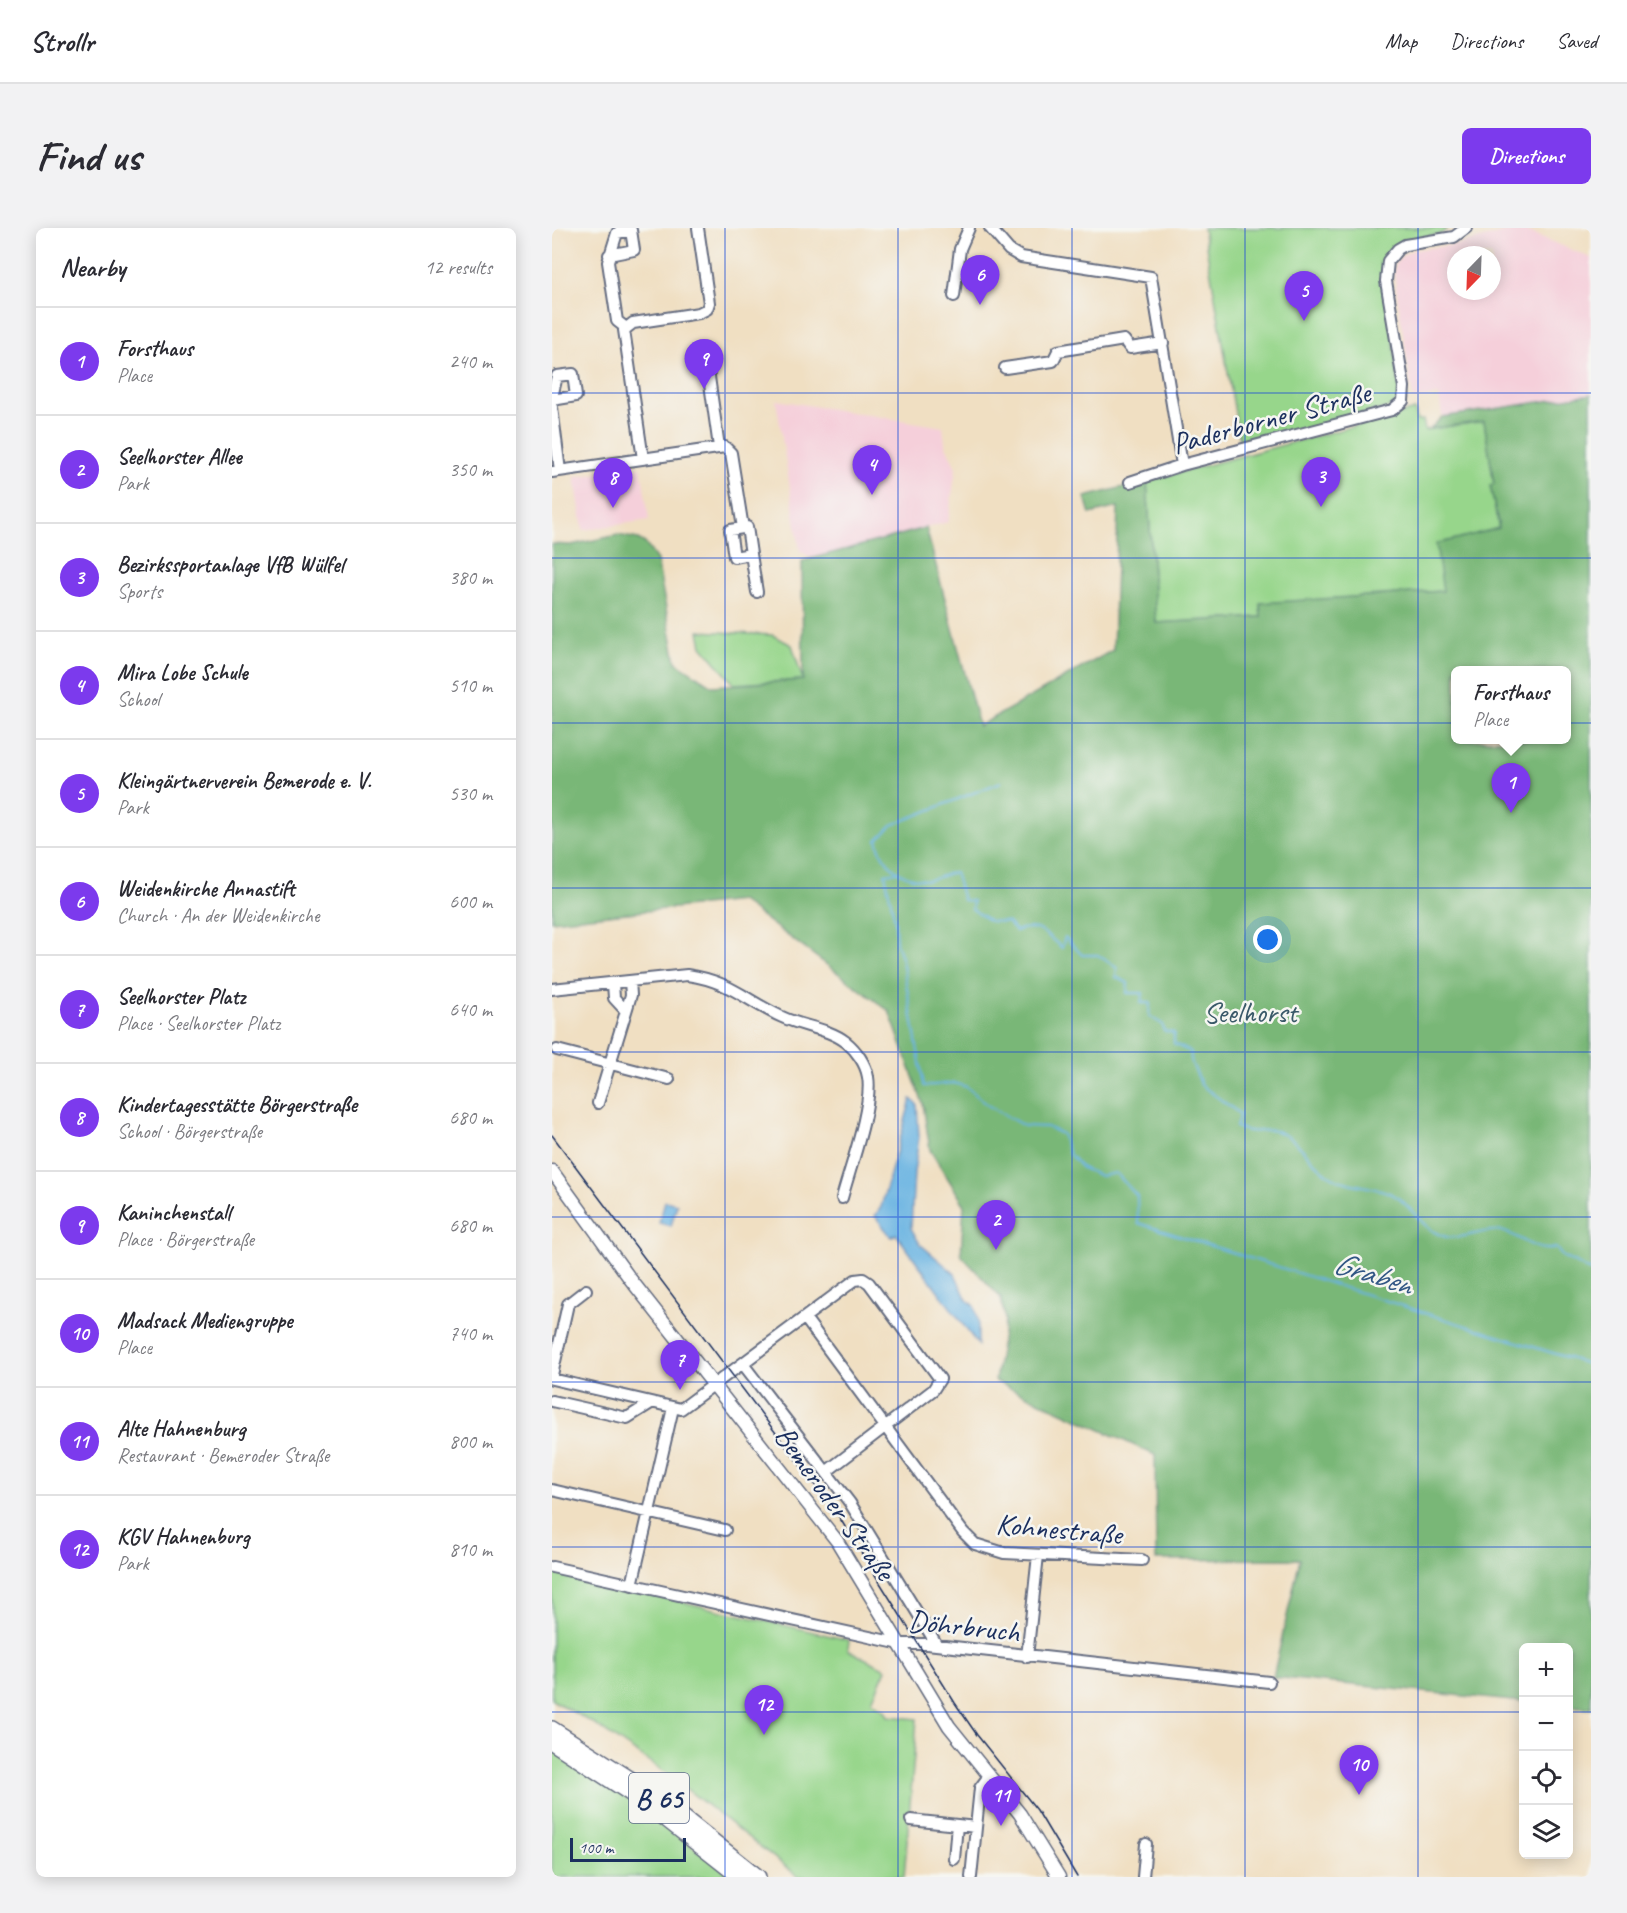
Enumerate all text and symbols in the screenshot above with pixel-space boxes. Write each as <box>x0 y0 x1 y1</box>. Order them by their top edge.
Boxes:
text: Strollr <box>30 24 94 59</box>
text: Map <box>1385 28 1417 54</box>
text: Directions <box>1450 28 1523 54</box>
text: Saved <box>1556 28 1597 54</box>
button: Directions <box>1462 128 1591 184</box>
text: Find us <box>36 130 141 183</box>
north arrow <box>1447 246 1501 300</box>
text: Nearby <box>60 251 125 284</box>
text: 12 results <box>424 255 492 280</box>
pin: 6 <box>960 256 1000 305</box>
pin: 5 <box>1284 272 1323 321</box>
text: Forsthaus <box>117 335 193 363</box>
pin: 9 <box>684 340 724 389</box>
text: 1 <box>75 349 84 374</box>
text: 240 m <box>449 349 492 374</box>
text: Place <box>117 363 152 388</box>
street label: Paderborner Straße <box>1168 373 1376 463</box>
text: Seelhorster Allee <box>117 443 241 471</box>
pin: 4 <box>852 446 892 495</box>
text: 2 <box>75 457 84 482</box>
text: 350 m <box>449 457 492 482</box>
pin: 8 <box>594 458 632 508</box>
pin: 3 <box>1302 458 1340 507</box>
text: Park <box>117 471 149 496</box>
text: Bezirkssportanlage VfB Wülfel <box>117 551 344 579</box>
text: 3 <box>75 565 84 590</box>
text: 380 m <box>449 565 492 590</box>
text: Sports <box>117 579 162 604</box>
text: Mira Lobe Schule <box>117 659 248 687</box>
popup <box>1451 666 1571 744</box>
text: 4 <box>75 673 84 698</box>
text: 510 m <box>449 673 492 698</box>
text: Forsthaus <box>1473 679 1549 707</box>
text: School <box>117 687 160 712</box>
text: Place <box>1473 707 1508 732</box>
pin: 1 <box>1492 764 1530 813</box>
text: Kleingärtnerverein Bemerode e. V. <box>117 767 371 795</box>
text: 5 <box>75 781 84 806</box>
text: 530 m <box>449 781 492 806</box>
text: Park <box>117 795 149 820</box>
text: Weidenkirche Annastift <box>117 875 295 903</box>
text: 6 <box>75 889 84 914</box>
text: 600 m <box>449 889 492 914</box>
text: Church · An der Weidenkirche <box>117 903 319 928</box>
your location <box>1253 925 1282 954</box>
text: Seelhorster Platz <box>117 983 245 1011</box>
park label: Seelhorst <box>1203 993 1300 1031</box>
text: 7 <box>75 997 84 1022</box>
text: 640 m <box>449 997 492 1022</box>
text: Place · Seelhorster Platz <box>117 1011 280 1036</box>
text: Kindertagesstätte Börgerstraße <box>117 1091 357 1119</box>
text: 8 <box>75 1105 84 1130</box>
text: 680 m <box>449 1105 492 1130</box>
text: School · Börgerstraße <box>117 1119 262 1144</box>
text: Kaninchenstall <box>117 1199 231 1227</box>
pin: 2 <box>976 1200 1016 1250</box>
text: 9 <box>75 1213 84 1238</box>
text: 680 m <box>449 1213 492 1238</box>
text: Place · Börgerstraße <box>117 1227 254 1252</box>
water label: Graben <box>1329 1242 1420 1306</box>
text: Madsack Mediengruppe <box>117 1307 292 1335</box>
text: 10 <box>71 1321 89 1346</box>
text: 740 m <box>449 1321 492 1346</box>
text: Place <box>117 1335 152 1360</box>
pin: 7 <box>660 1340 700 1390</box>
text: Alte Hahnenburg <box>117 1415 245 1443</box>
street label: Bemeroder Straße <box>766 1418 905 1590</box>
text: 11 <box>71 1429 89 1454</box>
text: 800 m <box>449 1429 492 1454</box>
text: Restaurant · Bemeroder Straße <box>117 1443 329 1468</box>
street label: Kohnestraße <box>995 1505 1126 1554</box>
text: KGV Hahnenburg <box>117 1523 249 1551</box>
text: 12 <box>71 1537 89 1562</box>
text: 810 m <box>449 1537 492 1562</box>
text: Park <box>117 1551 149 1576</box>
street label: Döhrbruch <box>906 1601 1022 1651</box>
map controls <box>1519 1643 1573 1859</box>
button: + <box>1519 1643 1573 1697</box>
pin: 12 <box>744 1686 784 1735</box>
button: − <box>1519 1697 1573 1751</box>
pin: 10 <box>1340 1746 1378 1795</box>
button: locate <box>1519 1751 1573 1805</box>
road number: B 65 <box>629 1773 689 1823</box>
pin: 11 <box>982 1776 1020 1826</box>
button: layers <box>1519 1805 1573 1859</box>
scale bar <box>570 1835 686 1862</box>
text: 100 m <box>579 1838 613 1858</box>

